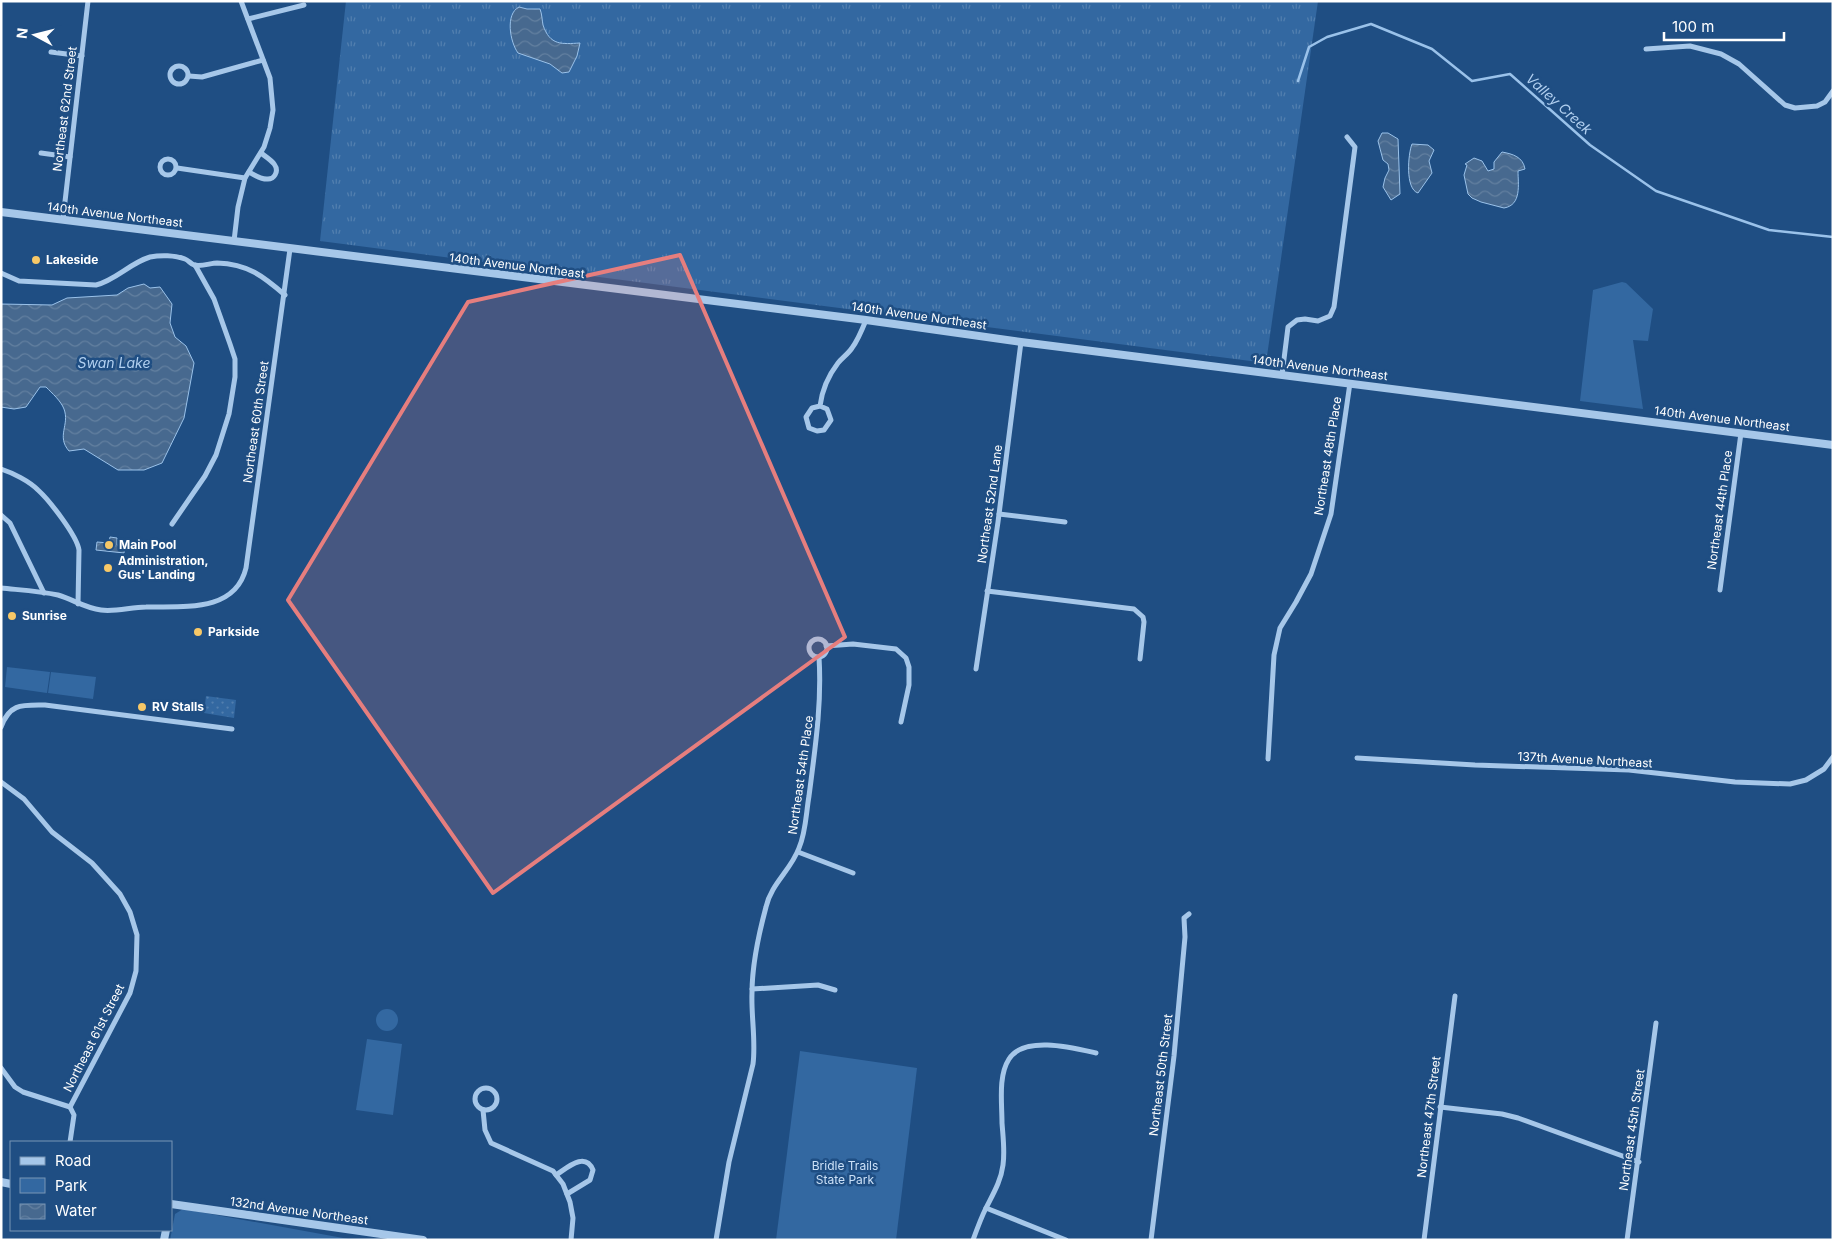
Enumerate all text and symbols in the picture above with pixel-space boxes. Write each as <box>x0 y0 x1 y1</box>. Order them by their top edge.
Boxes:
north arrow <box>10 10 60 60</box>
scale bar <box>1664 10 1784 42</box>
text: 100 m <box>1672 17 1714 36</box>
text: N <box>13 27 31 40</box>
street label: Northeast 62nd Street <box>49 45 80 172</box>
water label: Valley Creek <box>1523 70 1596 138</box>
street label: 140th Avenue Northeast <box>46 199 184 230</box>
street label: 140th Avenue Northeast <box>448 250 586 281</box>
place label: Lakeside <box>46 252 98 267</box>
marker: Lakeside <box>30 254 42 266</box>
street label: 140th Avenue Northeast <box>850 299 988 332</box>
street label: 140th Avenue Northeast <box>1251 352 1389 383</box>
water label: Swan Lake <box>78 354 150 371</box>
street label: Northeast 60th Street <box>240 360 271 484</box>
street label: Northeast 48th Place <box>1311 395 1344 516</box>
street label: 140th Avenue Northeast <box>1653 403 1791 434</box>
street label: Northeast 52nd Lane <box>974 444 1005 564</box>
street label: Northeast 44th Place <box>1704 449 1735 571</box>
place label: Main Pool <box>119 537 176 552</box>
marker: Main Pool <box>103 539 115 551</box>
place label: Administration, Gus' Landing <box>118 553 208 582</box>
marker: Administration, Gus' Landing <box>102 562 114 574</box>
place label: Sunrise <box>22 608 67 623</box>
marker: Sunrise <box>6 610 18 622</box>
place label: Parkside <box>208 624 259 639</box>
marker: Parkside <box>192 626 204 638</box>
place label: RV Stalls <box>152 699 204 714</box>
marker: RV Stalls <box>136 701 148 713</box>
street label: Northeast 54th Place <box>785 714 816 835</box>
street label: 137th Avenue Northeast <box>1517 748 1653 771</box>
street label: Northeast 61st Street <box>60 981 127 1094</box>
street label: Northeast 50th Street <box>1146 1013 1175 1137</box>
street label: Northeast 47th Street <box>1414 1055 1443 1179</box>
street label: Northeast 45th Street <box>1616 1068 1647 1192</box>
legend <box>10 1141 172 1231</box>
text: Road <box>55 1151 91 1170</box>
park label: Bridle Trails State Park <box>812 1158 878 1187</box>
text: Park <box>55 1176 88 1195</box>
street label: 132nd Avenue Northeast <box>229 1193 369 1228</box>
text: Water <box>55 1201 97 1220</box>

